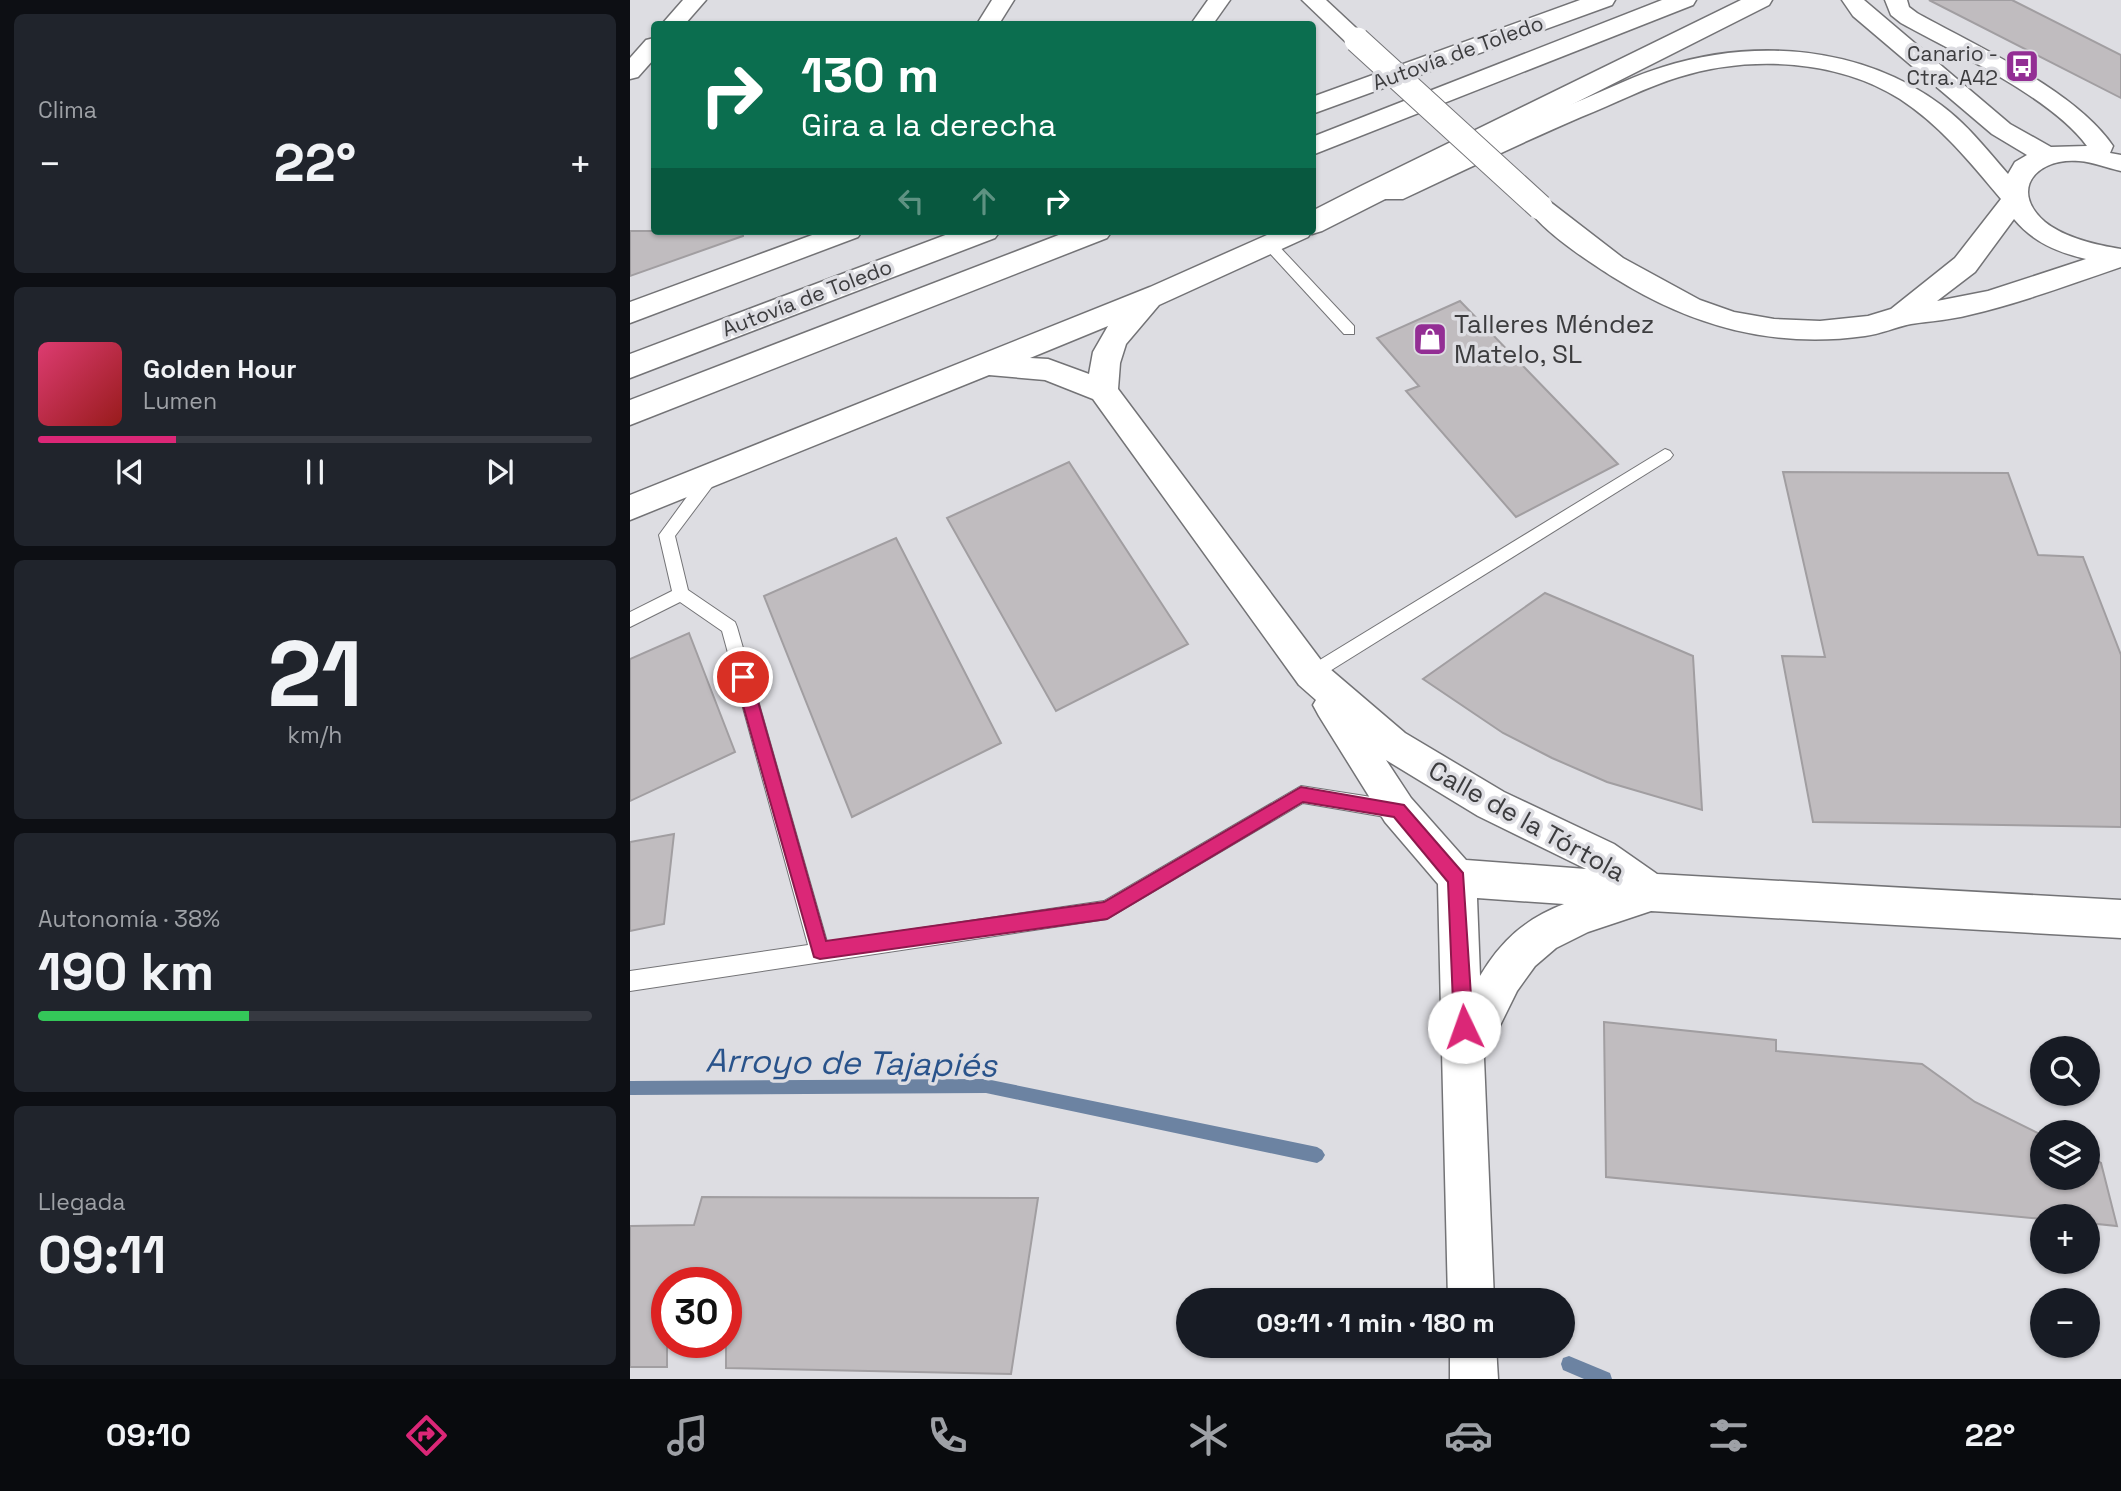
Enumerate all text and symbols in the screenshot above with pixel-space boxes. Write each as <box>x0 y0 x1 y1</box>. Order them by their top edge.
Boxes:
street label: Autovía de Toledo <box>1369 9 1547 96</box>
place label: Canario - Ctra. A42 <box>1906 40 1998 91</box>
text: 130 m <box>801 44 939 106</box>
bus stop icon: Canario - Ctra. A42 <box>2003 47 2041 85</box>
icon: right <box>686 49 777 140</box>
text: Clima <box>38 95 97 125</box>
text: Gira a la derecha <box>801 105 1056 145</box>
text: 22° <box>274 130 356 196</box>
text: − <box>38 140 62 188</box>
text: + <box>568 140 592 188</box>
icon: left <box>892 182 930 220</box>
icon: ahead <box>965 182 1003 220</box>
icon: right <box>1038 182 1076 220</box>
street label: Autovía de Toledo <box>718 253 896 342</box>
place label: Talleres Méndez Matelo, SL <box>1454 307 1654 371</box>
shop icon: Talleres Méndez Matelo, SL <box>1411 320 1449 358</box>
text: Golden Hour <box>143 352 297 386</box>
text: Lumen <box>143 386 217 416</box>
icon: previous <box>111 453 149 491</box>
icon: pause <box>296 453 334 491</box>
icon: next <box>481 453 519 491</box>
text: 21 <box>267 616 363 733</box>
pin <box>713 647 773 707</box>
icon: arrive <box>724 658 762 696</box>
text: km/h <box>288 720 342 750</box>
street label: Calle de la Tórtola <box>1423 753 1632 889</box>
text: Autonomía · 38% <box>38 904 220 934</box>
text: 190 km <box>38 939 214 1005</box>
position arrow <box>1427 990 1501 1064</box>
map controls <box>2030 1036 2100 1358</box>
button: search <box>2030 1036 2100 1106</box>
water label: Arroyo de Tajapiés <box>705 1039 999 1087</box>
button: layers <box>2030 1120 2100 1190</box>
text: Llegada <box>38 1187 126 1217</box>
button: + <box>2030 1204 2100 1274</box>
text: 09:11 <box>38 1222 166 1288</box>
speed limit sign: 30 <box>651 1267 742 1358</box>
button: − <box>2030 1288 2100 1358</box>
text: 09:11 · 1 min · 180 m <box>1256 1306 1495 1340</box>
icon: directions <box>402 1411 451 1460</box>
icon: music <box>663 1411 712 1460</box>
icon: phone <box>923 1411 972 1460</box>
icon: climate <box>1184 1411 1233 1460</box>
icon: car <box>1444 1411 1493 1460</box>
icon: filters <box>1704 1411 1753 1460</box>
text: 09:10 <box>106 1415 191 1455</box>
text: 22° <box>1965 1415 2015 1455</box>

